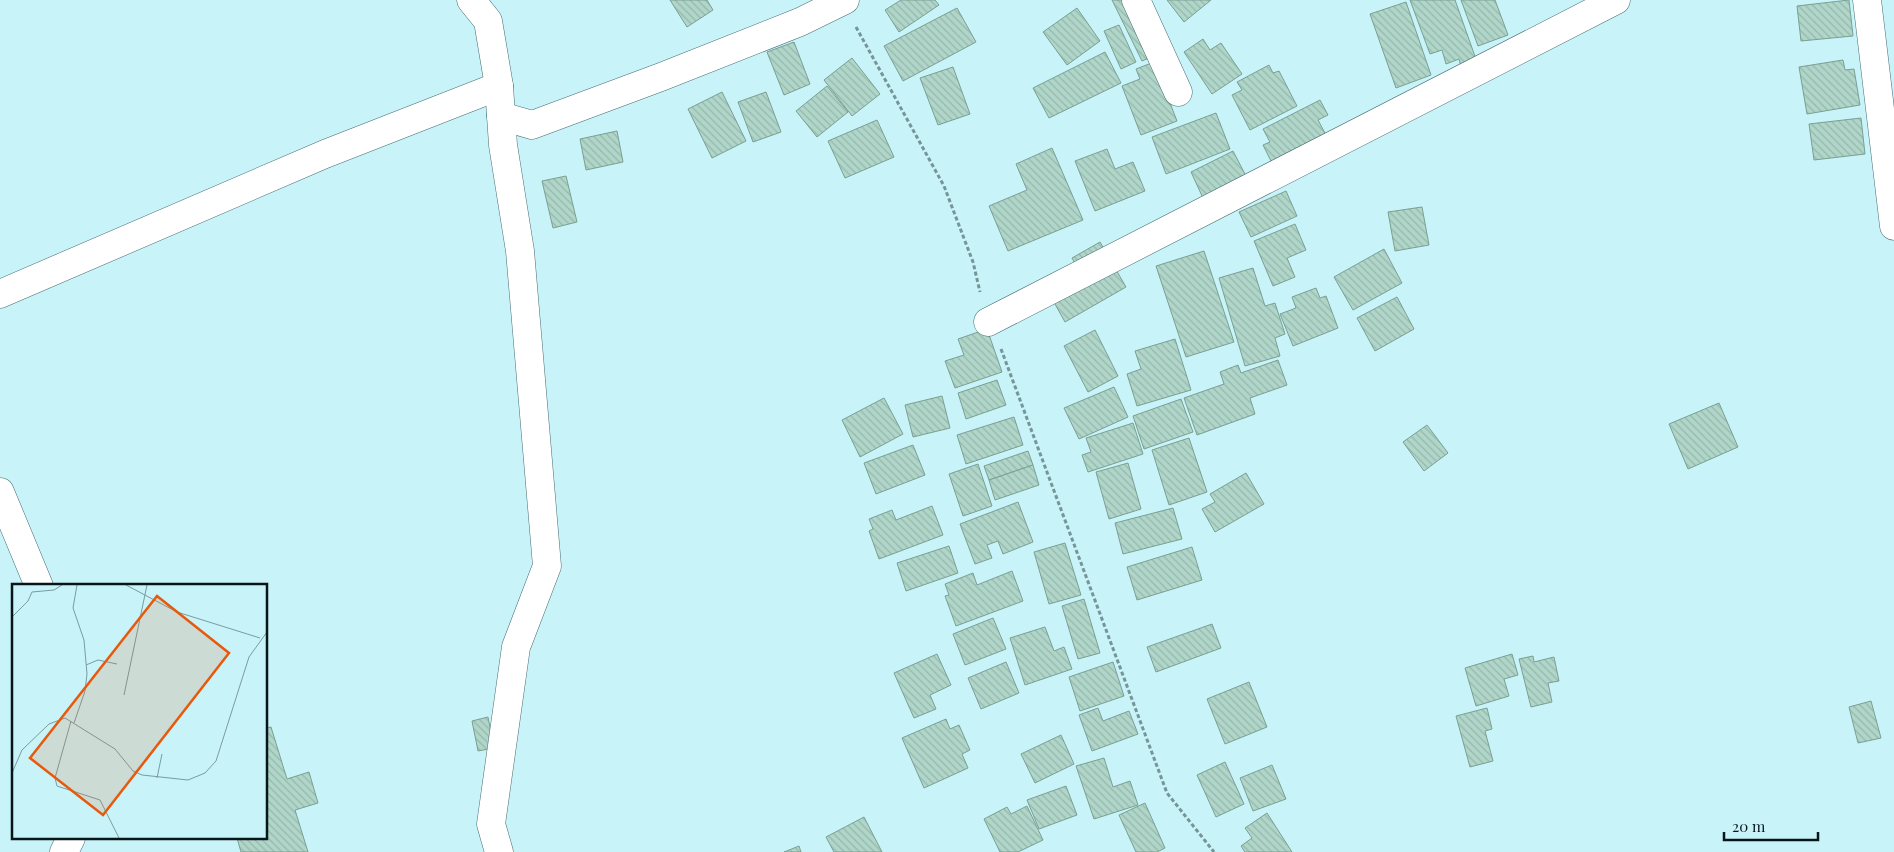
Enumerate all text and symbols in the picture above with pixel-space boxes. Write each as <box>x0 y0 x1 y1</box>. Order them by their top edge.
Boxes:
inset map <box>12 584 268 840</box>
scale bar <box>1724 810 1818 842</box>
text: 20 m <box>1732 816 1766 836</box>

